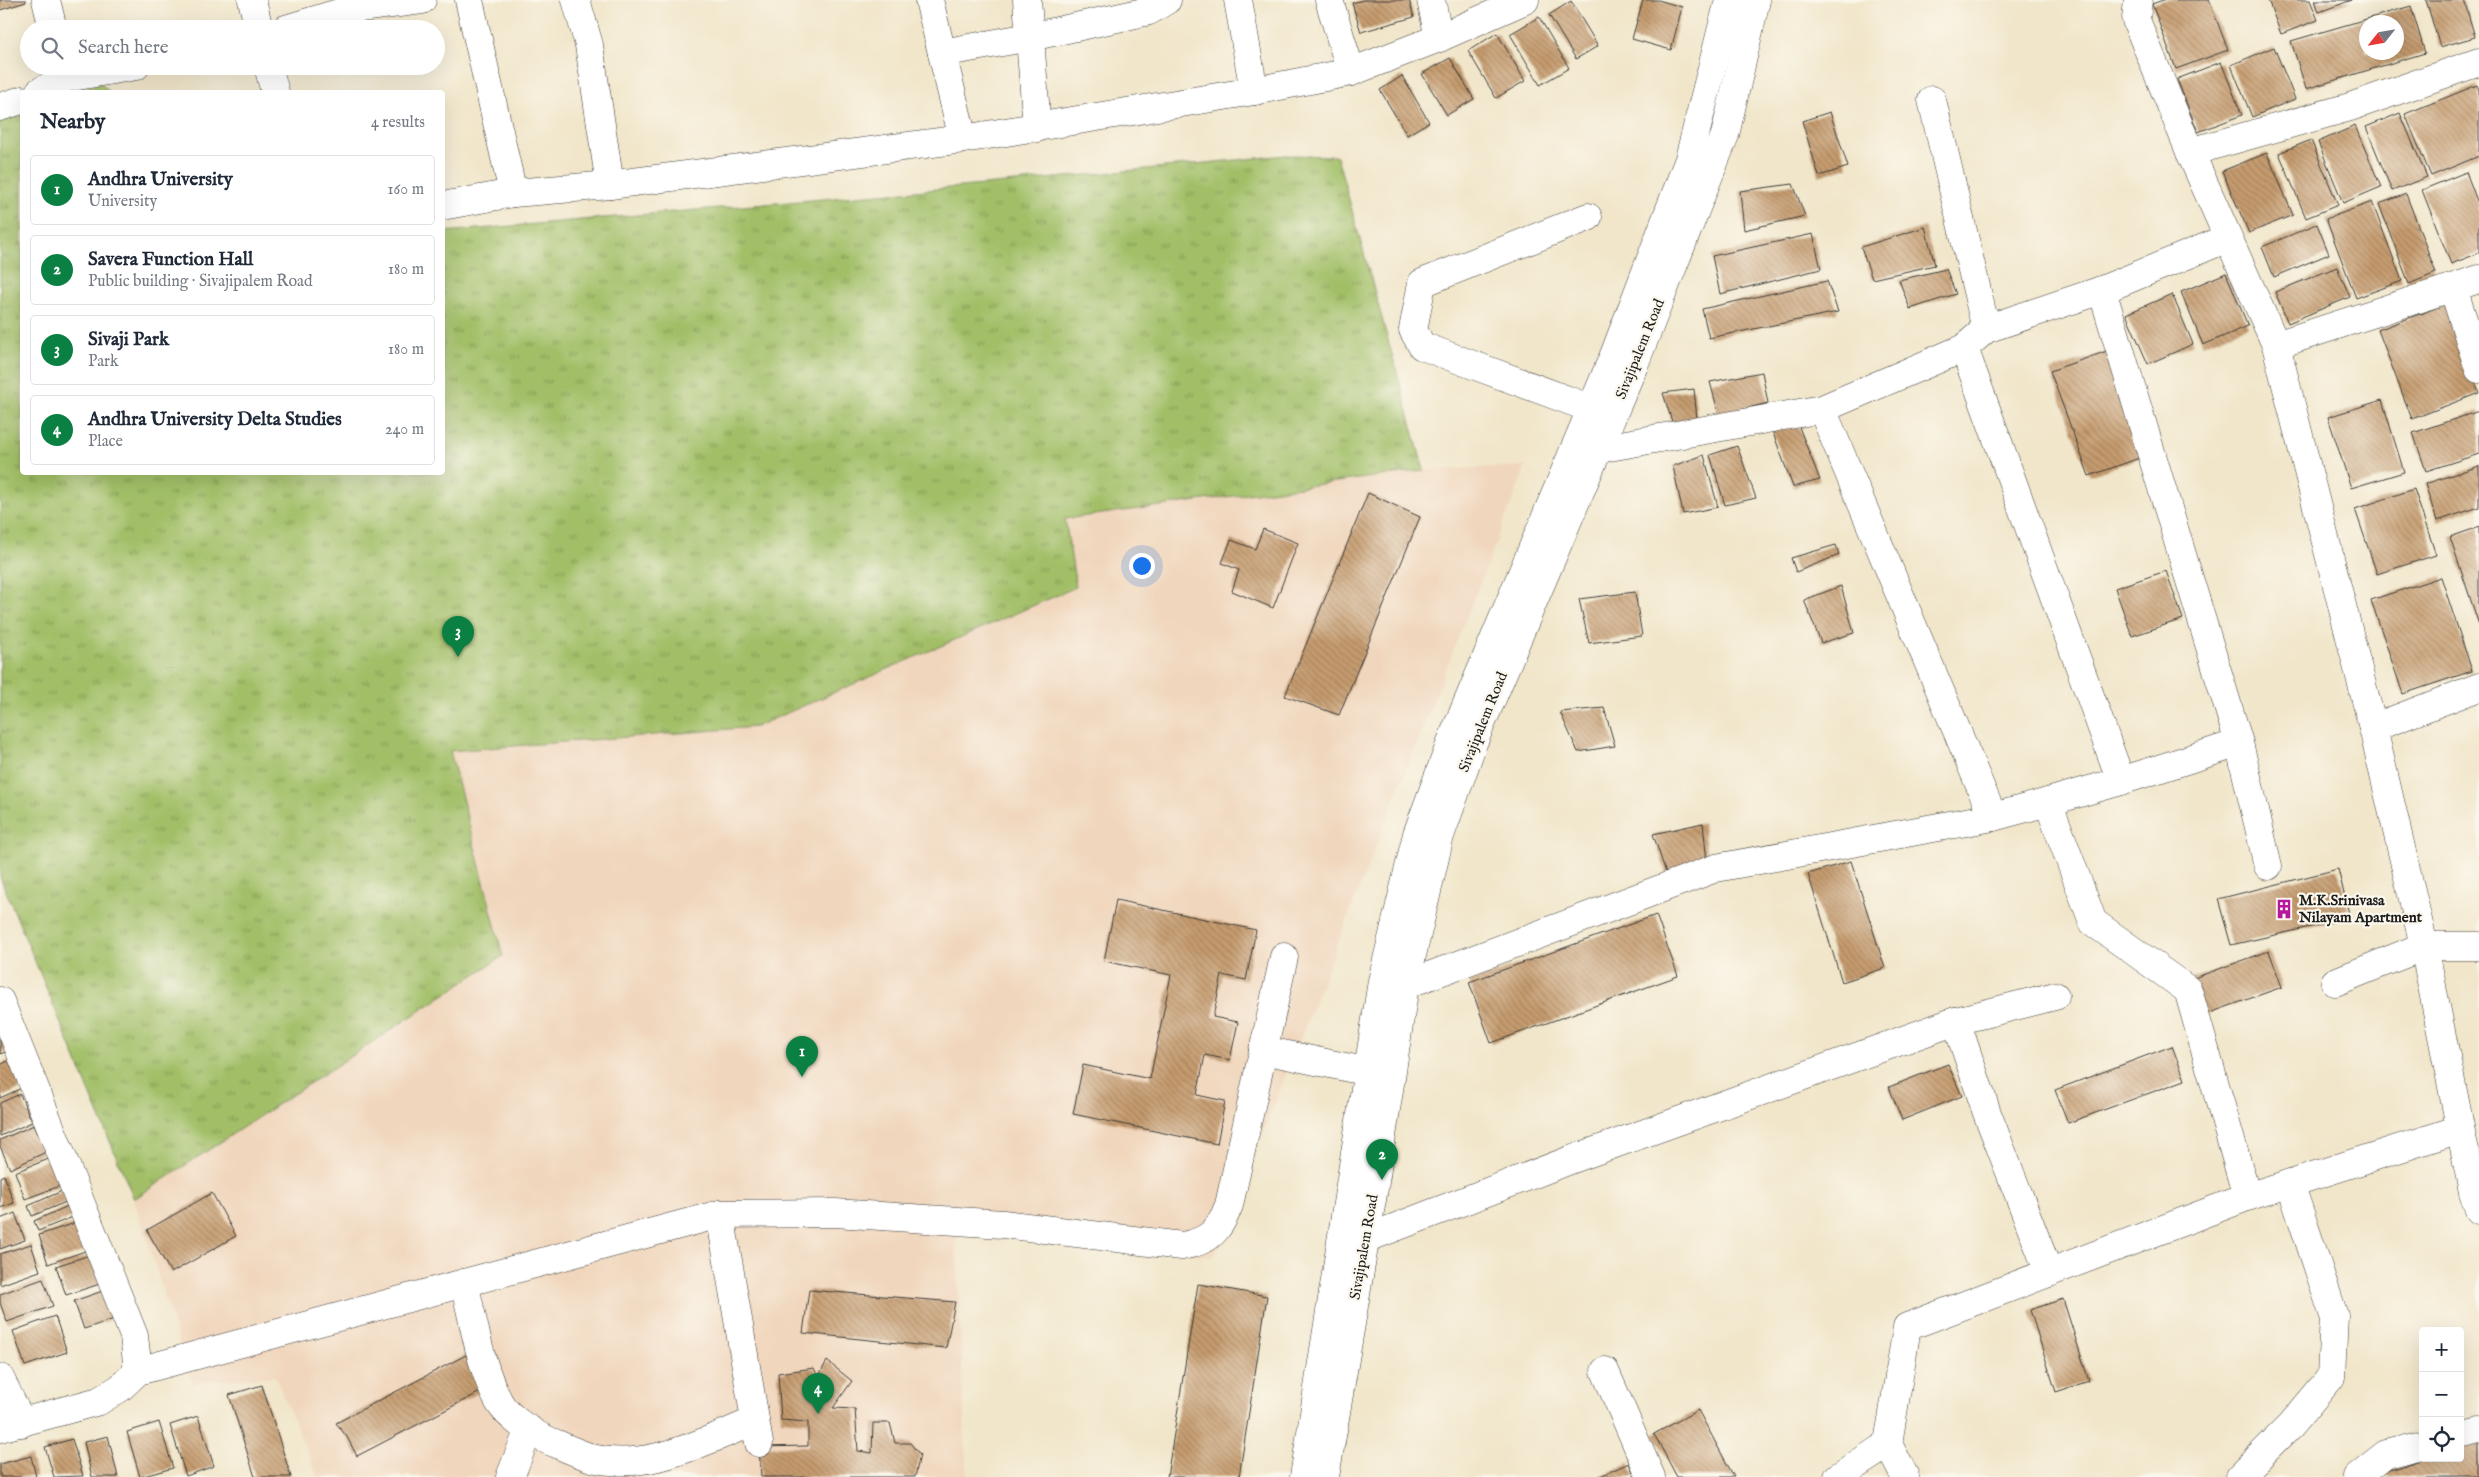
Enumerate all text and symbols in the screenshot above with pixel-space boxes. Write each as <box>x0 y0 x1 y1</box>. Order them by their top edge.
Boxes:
north arrow <box>2359 15 2404 60</box>
search box <box>20 20 445 75</box>
icon: search <box>38 34 66 62</box>
text: Search here <box>78 36 169 60</box>
text: Nearby <box>40 109 105 136</box>
text: 4 results <box>371 113 425 133</box>
text: Andhra University <box>88 168 233 192</box>
text: 1 <box>54 180 60 200</box>
text: 160 m <box>388 180 424 200</box>
text: University <box>88 192 157 212</box>
text: Savera Function Hall <box>88 248 253 272</box>
text: 2 <box>53 260 61 280</box>
text: 180 m <box>388 260 424 280</box>
text: Public building · Sivajipalem Road <box>88 272 313 292</box>
street label: Sivajipalem Road <box>1611 295 1669 402</box>
text: Sivaji Park <box>88 328 169 352</box>
text: 3 <box>54 340 60 360</box>
text: 180 m <box>388 340 424 360</box>
text: Park <box>88 352 118 372</box>
text: Andhra University Delta Studies <box>88 408 342 432</box>
text: 4 <box>53 420 61 440</box>
text: 240 m <box>385 420 424 440</box>
text: Place <box>88 432 123 452</box>
your location <box>1129 553 1155 579</box>
pin: 3 <box>442 616 474 657</box>
street label: Sivajipalem Road <box>1454 668 1512 775</box>
place label: M.K.Srinivasa Nilayam Apartment <box>2298 891 2423 927</box>
building icon: M.K.Srinivasa Nilayam Apartment <box>2273 898 2295 920</box>
pin: 1 <box>786 1036 818 1077</box>
pin: 2 <box>1366 1139 1398 1180</box>
street label: Sivajipalem Road <box>1345 1192 1383 1301</box>
map controls <box>2419 1327 2464 1462</box>
button: + <box>2419 1327 2464 1372</box>
button: − <box>2419 1372 2464 1417</box>
pin: 4 <box>802 1373 834 1414</box>
button: locate <box>2419 1417 2464 1462</box>

